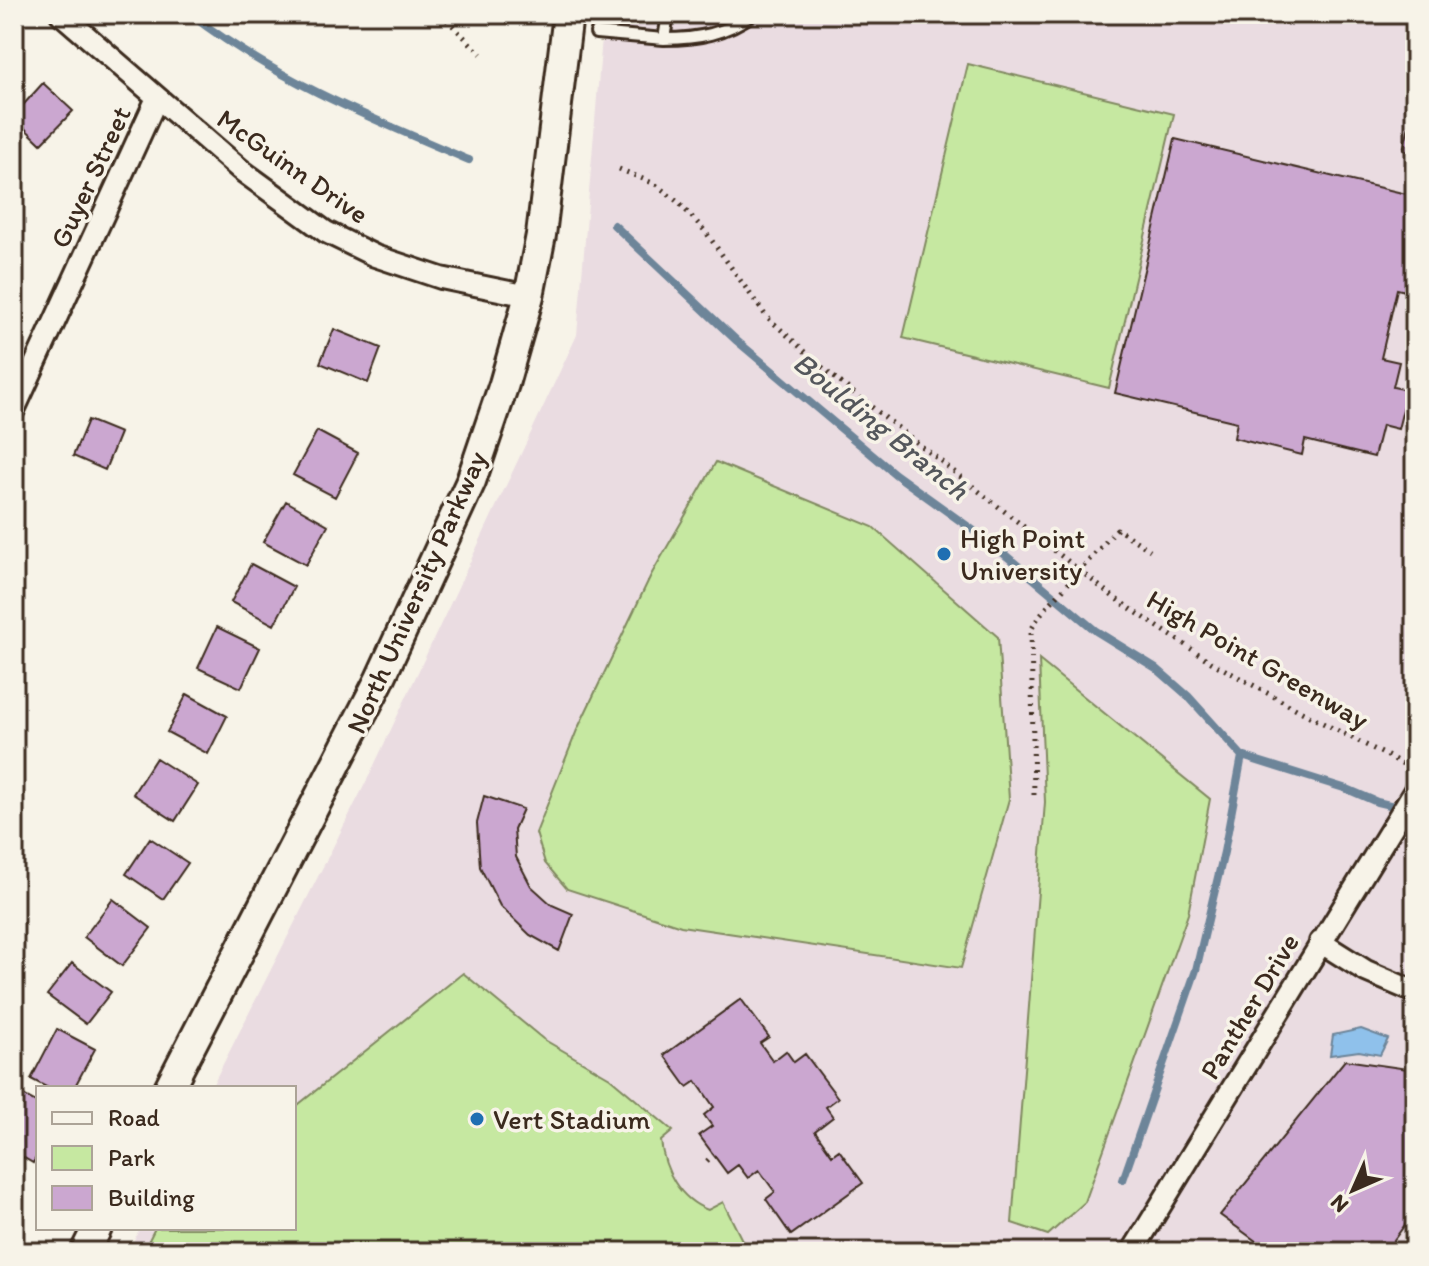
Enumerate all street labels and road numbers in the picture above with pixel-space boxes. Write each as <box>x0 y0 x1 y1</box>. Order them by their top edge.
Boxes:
street label: Guyer Street <box>42 101 138 253</box>
street label: McGuinn Drive <box>211 101 375 231</box>
street label: North University Parkway <box>338 445 494 739</box>
street label: High Point Greenway <box>1141 582 1375 736</box>
street label: Panther Drive <box>1192 927 1306 1085</box>

